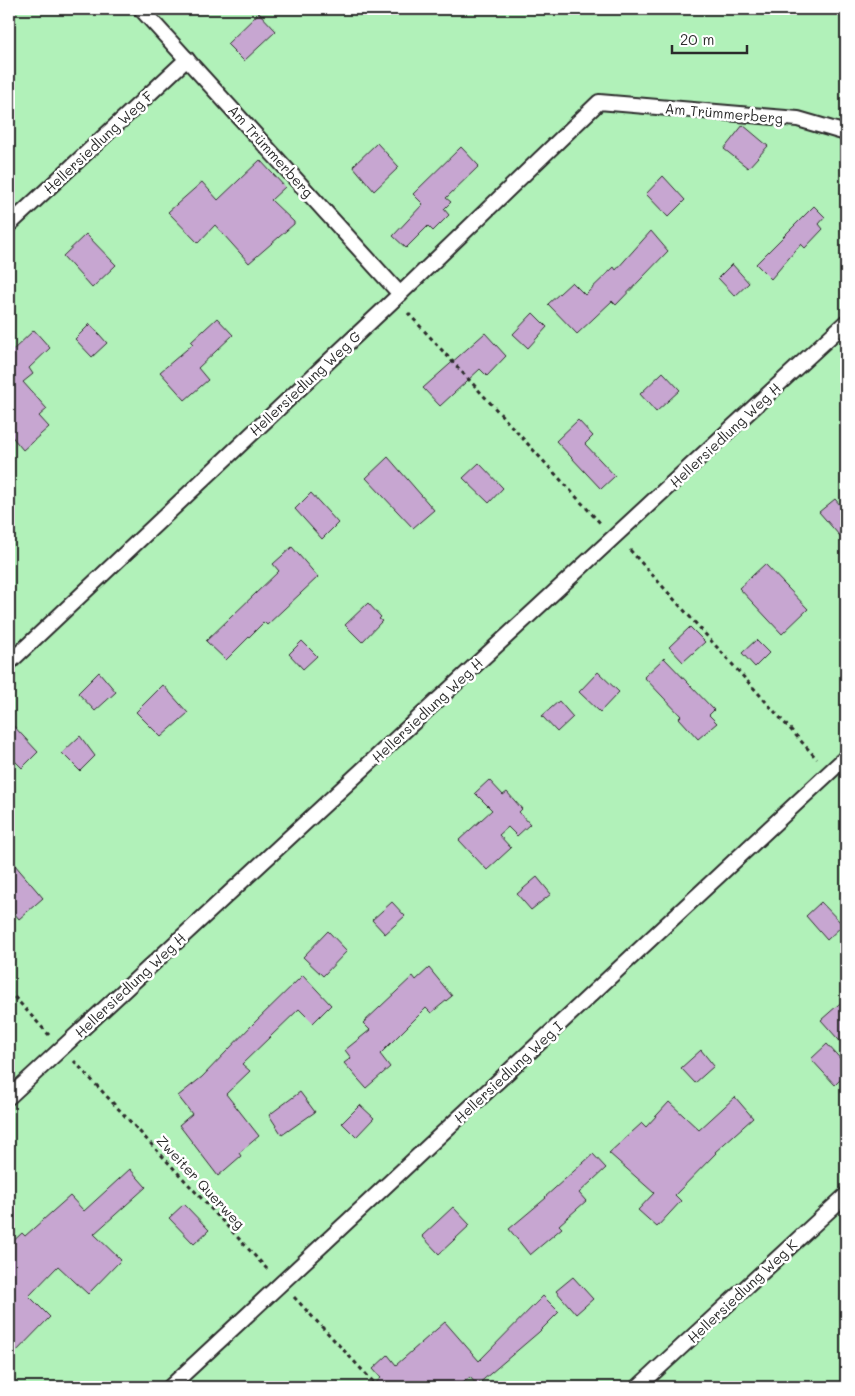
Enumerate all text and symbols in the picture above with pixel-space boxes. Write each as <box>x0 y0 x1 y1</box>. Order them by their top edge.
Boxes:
scale bar <box>672 22 748 54</box>
text: 20 m <box>680 29 714 49</box>
street label: Hellersiedlung Weg F <box>39 86 157 198</box>
street label: Am Trümmerberg <box>664 98 784 128</box>
street label: Am Trümmerberg <box>224 101 318 201</box>
street label: Hellersiedlung Weg G <box>245 326 365 440</box>
street label: Hellersiedlung Weg H <box>665 379 785 491</box>
street label: Hellersiedlung Weg H <box>367 654 487 766</box>
street label: Hellersiedlung Weg H <box>70 929 190 1041</box>
street label: Hellersiedlung Weg I <box>450 1017 566 1127</box>
street label: Zweiter Querweg <box>153 1131 249 1233</box>
street label: Hellersiedlung Weg K <box>683 1235 801 1347</box>

